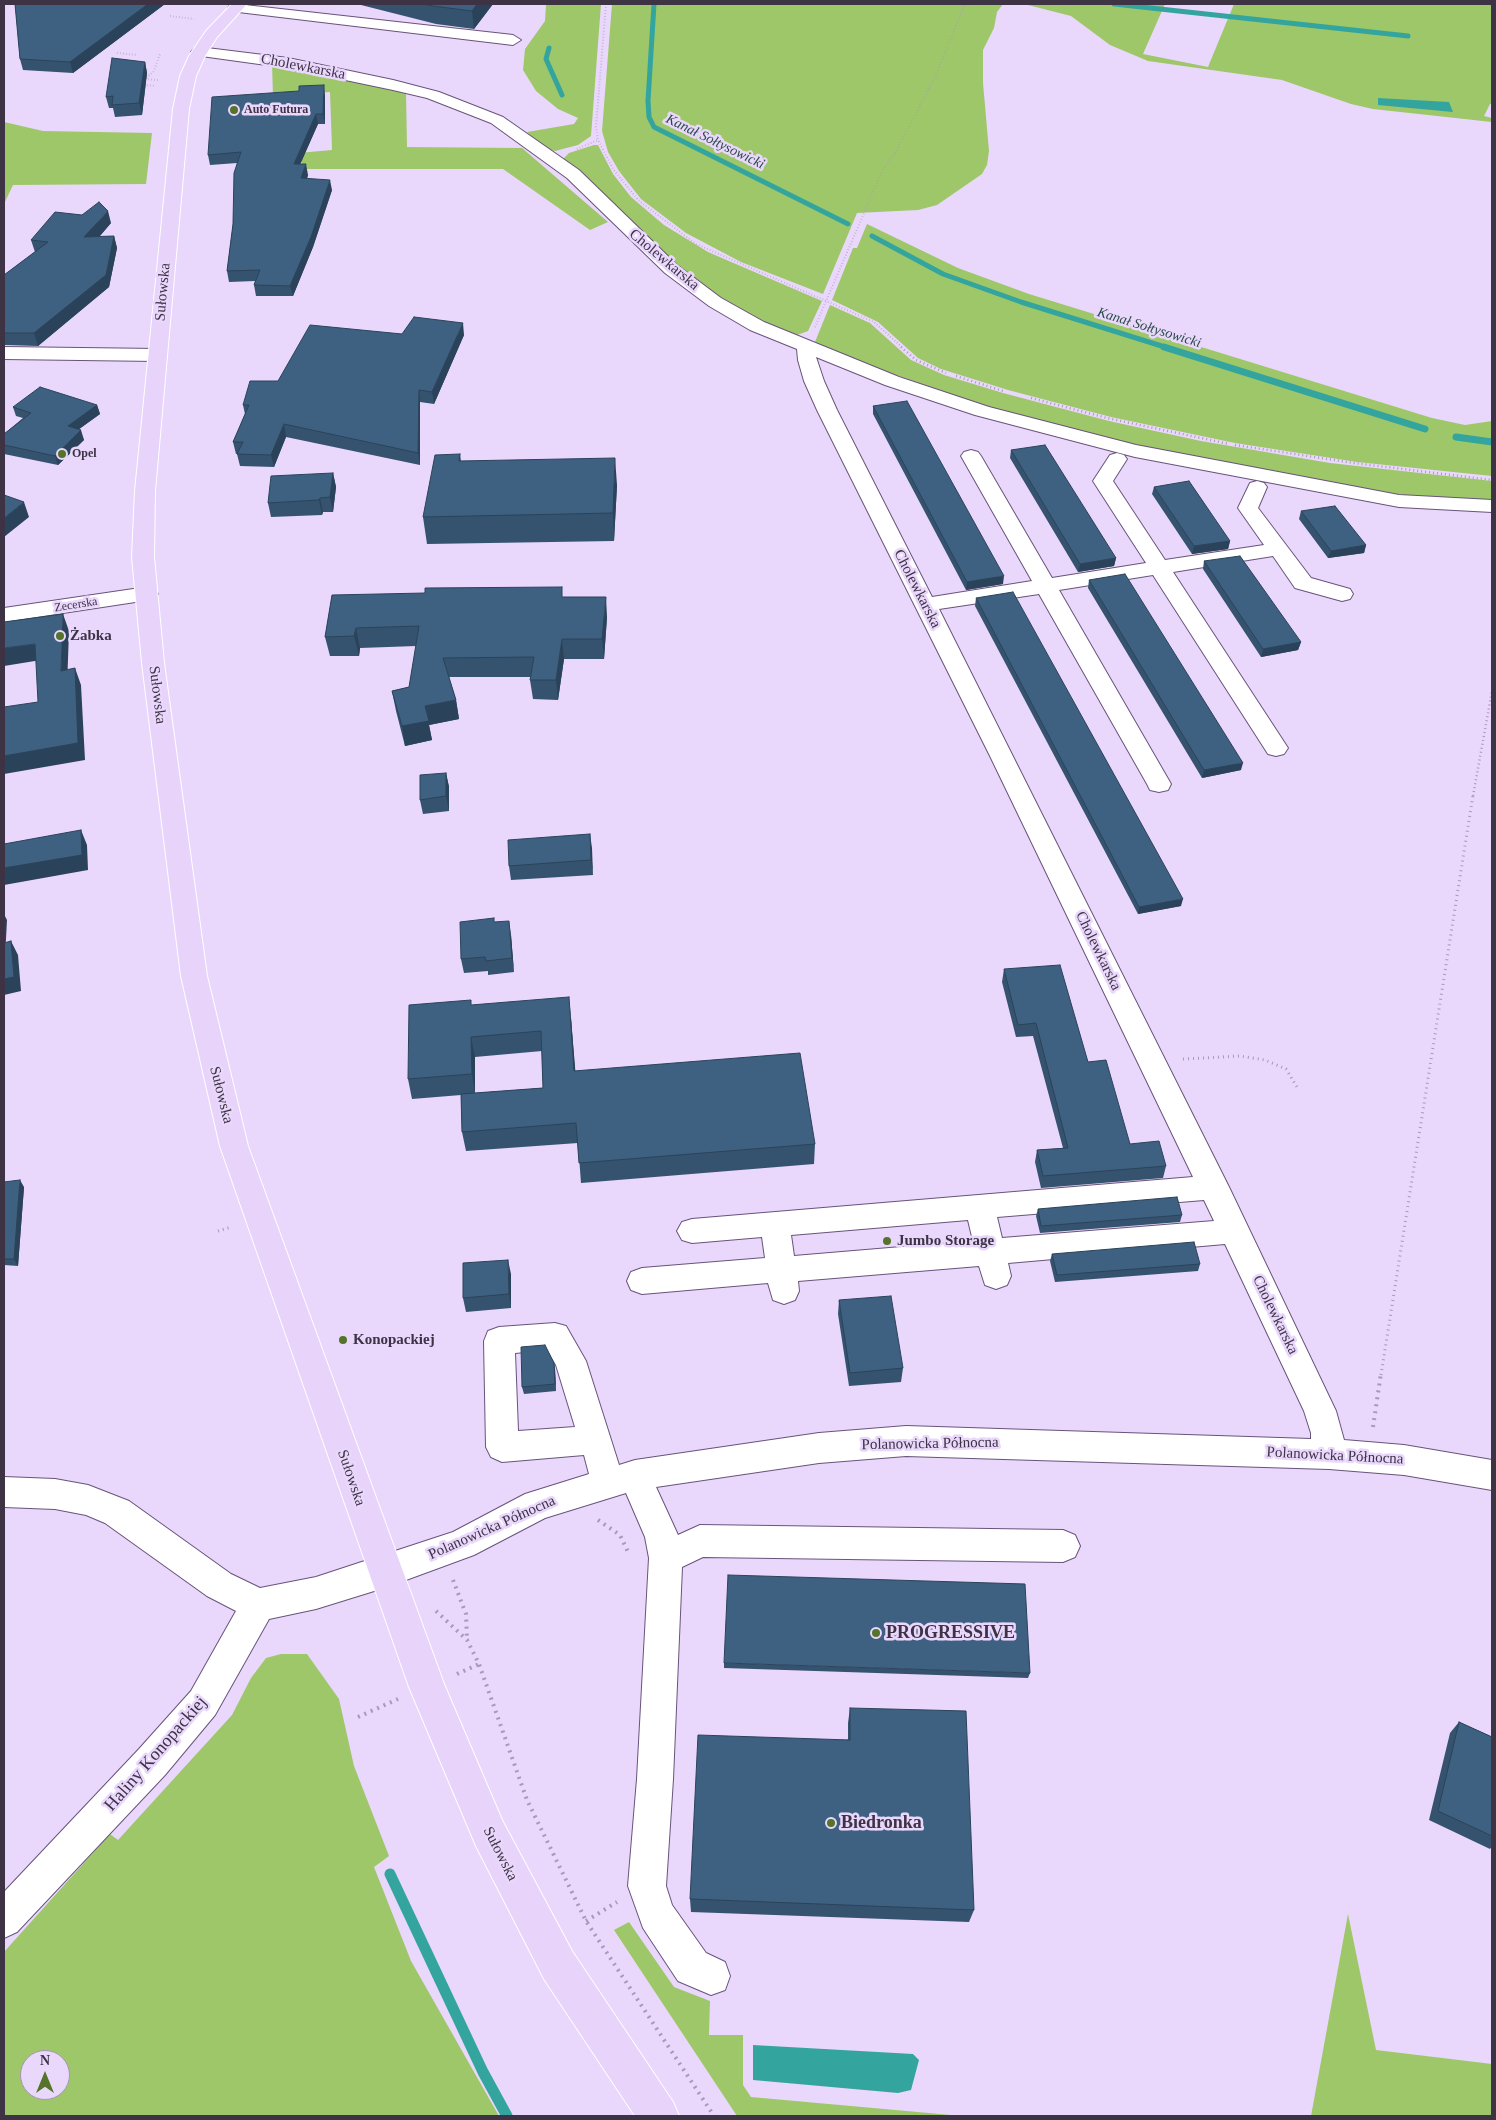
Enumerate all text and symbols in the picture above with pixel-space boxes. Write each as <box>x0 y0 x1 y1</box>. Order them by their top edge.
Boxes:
street label: Cholewkarska <box>259 50 347 84</box>
place label: Auto Futura <box>244 103 308 117</box>
marker: Auto Futura <box>228 104 240 116</box>
water label: Kanał Sołtysowicki <box>663 111 767 173</box>
street label: Cholewkarska <box>625 226 703 294</box>
street label: Sułowska <box>151 262 175 322</box>
water label: Kanał Sołtysowicki <box>1095 304 1203 352</box>
place label: Opel <box>72 447 97 461</box>
marker: Opel <box>56 448 68 460</box>
street label: Cholewkarska <box>890 547 944 631</box>
street label: Zecerska <box>53 595 99 615</box>
place label: Żabka <box>70 627 112 645</box>
marker: Żabka <box>54 630 66 642</box>
street label: Sułowska <box>145 665 169 725</box>
street label: Cholewkarska <box>1071 908 1125 994</box>
street label: Sułowska <box>205 1065 237 1125</box>
place label: Jumbo Storage <box>897 1232 994 1250</box>
marker: Jumbo Storage <box>881 1235 893 1247</box>
street label: Cholewkarska <box>1248 1272 1302 1358</box>
place label: Konopackiej <box>353 1331 435 1349</box>
marker: Konopackiej <box>337 1334 349 1346</box>
street label: Polanowicka Północna <box>861 1434 999 1454</box>
street label: Polanowicka Północna <box>1266 1443 1404 1469</box>
street label: Sułowska <box>333 1447 369 1509</box>
street label: Polanowicka Północna <box>426 1492 558 1564</box>
place label: PROGRESSIVE <box>886 1622 1015 1644</box>
marker: PROGRESSIVE <box>870 1627 882 1639</box>
street label: Haliny Konopackiej <box>100 1692 212 1816</box>
place label: Biedronka <box>841 1812 922 1834</box>
marker: Biedronka <box>825 1817 837 1829</box>
street label: Sułowska <box>479 1824 521 1884</box>
north arrow <box>20 2050 70 2100</box>
text: N <box>40 2053 50 2068</box>

